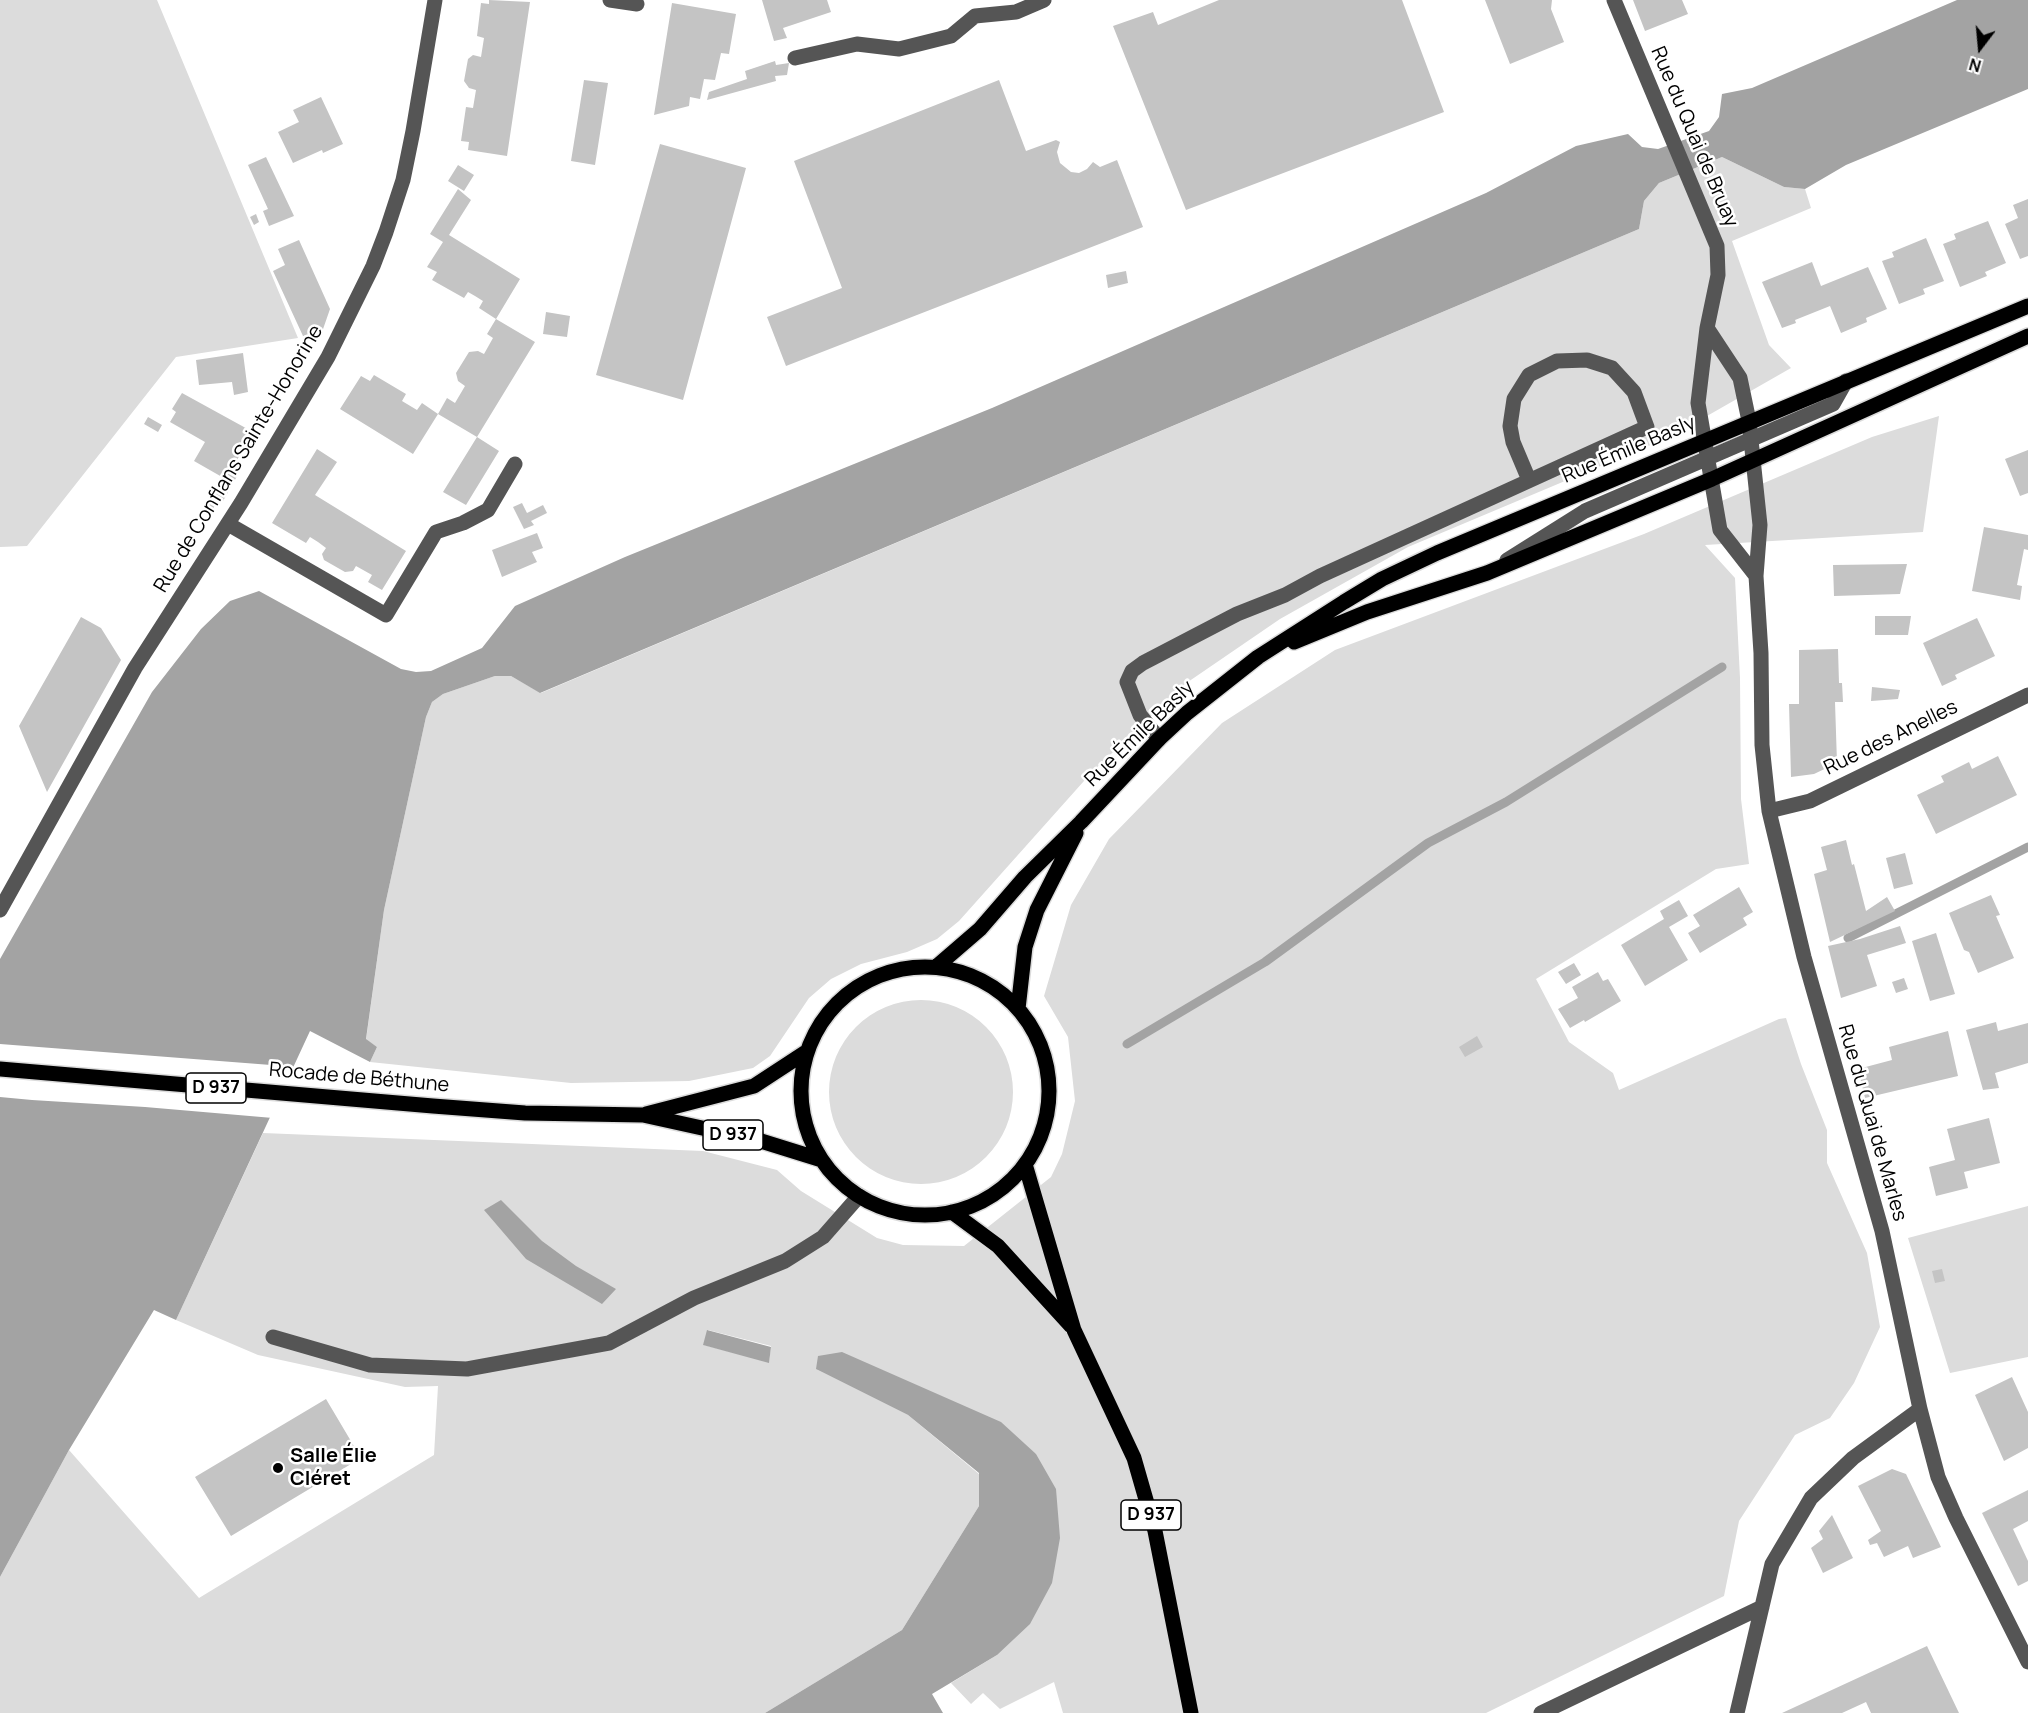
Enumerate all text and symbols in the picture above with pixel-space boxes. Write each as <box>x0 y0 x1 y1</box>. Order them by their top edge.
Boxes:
north arrow <box>1950 18 2010 78</box>
street label: Rue du Quai de Bruay <box>1645 43 1743 231</box>
text: N <box>1966 53 1984 77</box>
street label: Rue de Conflans Sainte-Honorine <box>149 321 329 597</box>
street label: Rue Émile Basly <box>1559 411 1699 489</box>
street label: Rue Émile Basly <box>1080 676 1200 792</box>
street label: Rue des Anelles <box>1820 695 1962 781</box>
street label: Rue du Quai de Marles <box>1832 1022 1912 1224</box>
street label: Rocade de Béthune <box>268 1058 450 1098</box>
road number: D 937 <box>186 1073 246 1103</box>
road number: D 937 <box>703 1120 763 1150</box>
place label: Salle Élie Cléret <box>290 1444 377 1491</box>
marker: Salle Élie Cléret <box>271 1461 285 1475</box>
road number: D 937 <box>1121 1500 1181 1530</box>

